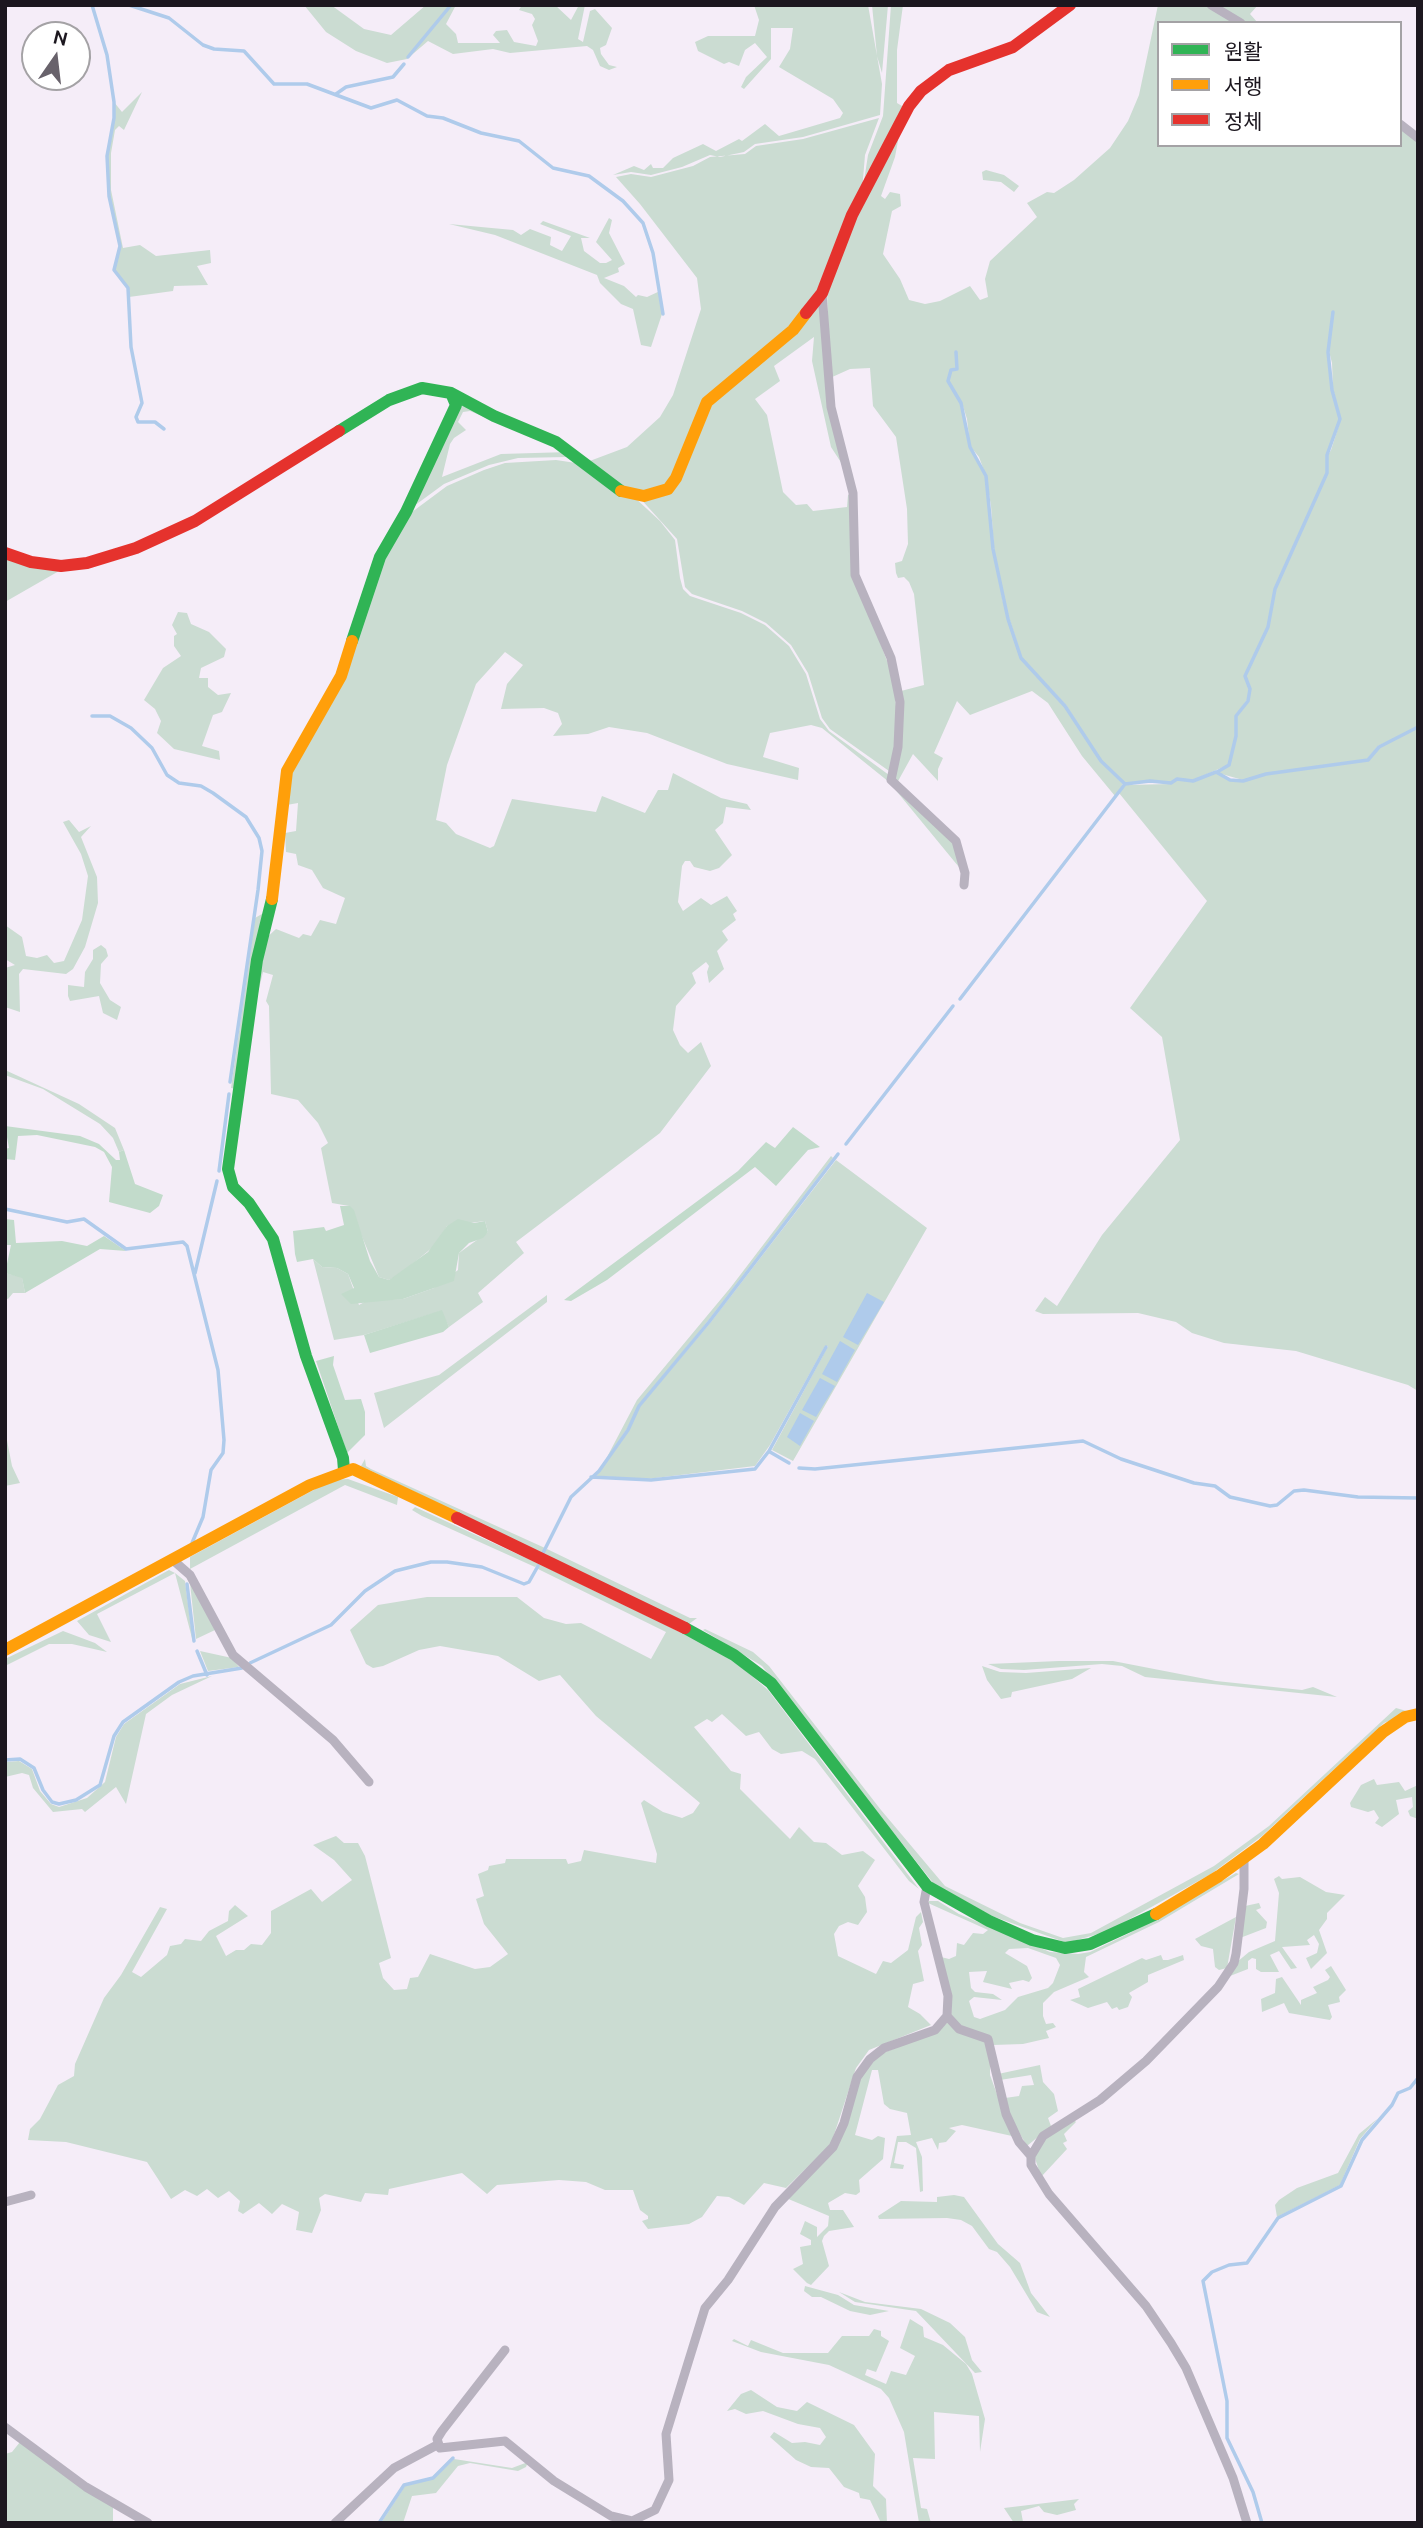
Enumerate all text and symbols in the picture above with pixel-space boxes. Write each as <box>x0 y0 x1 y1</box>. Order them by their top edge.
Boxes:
north arrow <box>21 21 91 91</box>
legend <box>1157 21 1402 147</box>
text: N <box>51 25 70 50</box>
text: 원활 <box>1224 39 1263 63</box>
text: 서행 <box>1224 74 1263 98</box>
text: 정체 <box>1224 109 1263 133</box>

